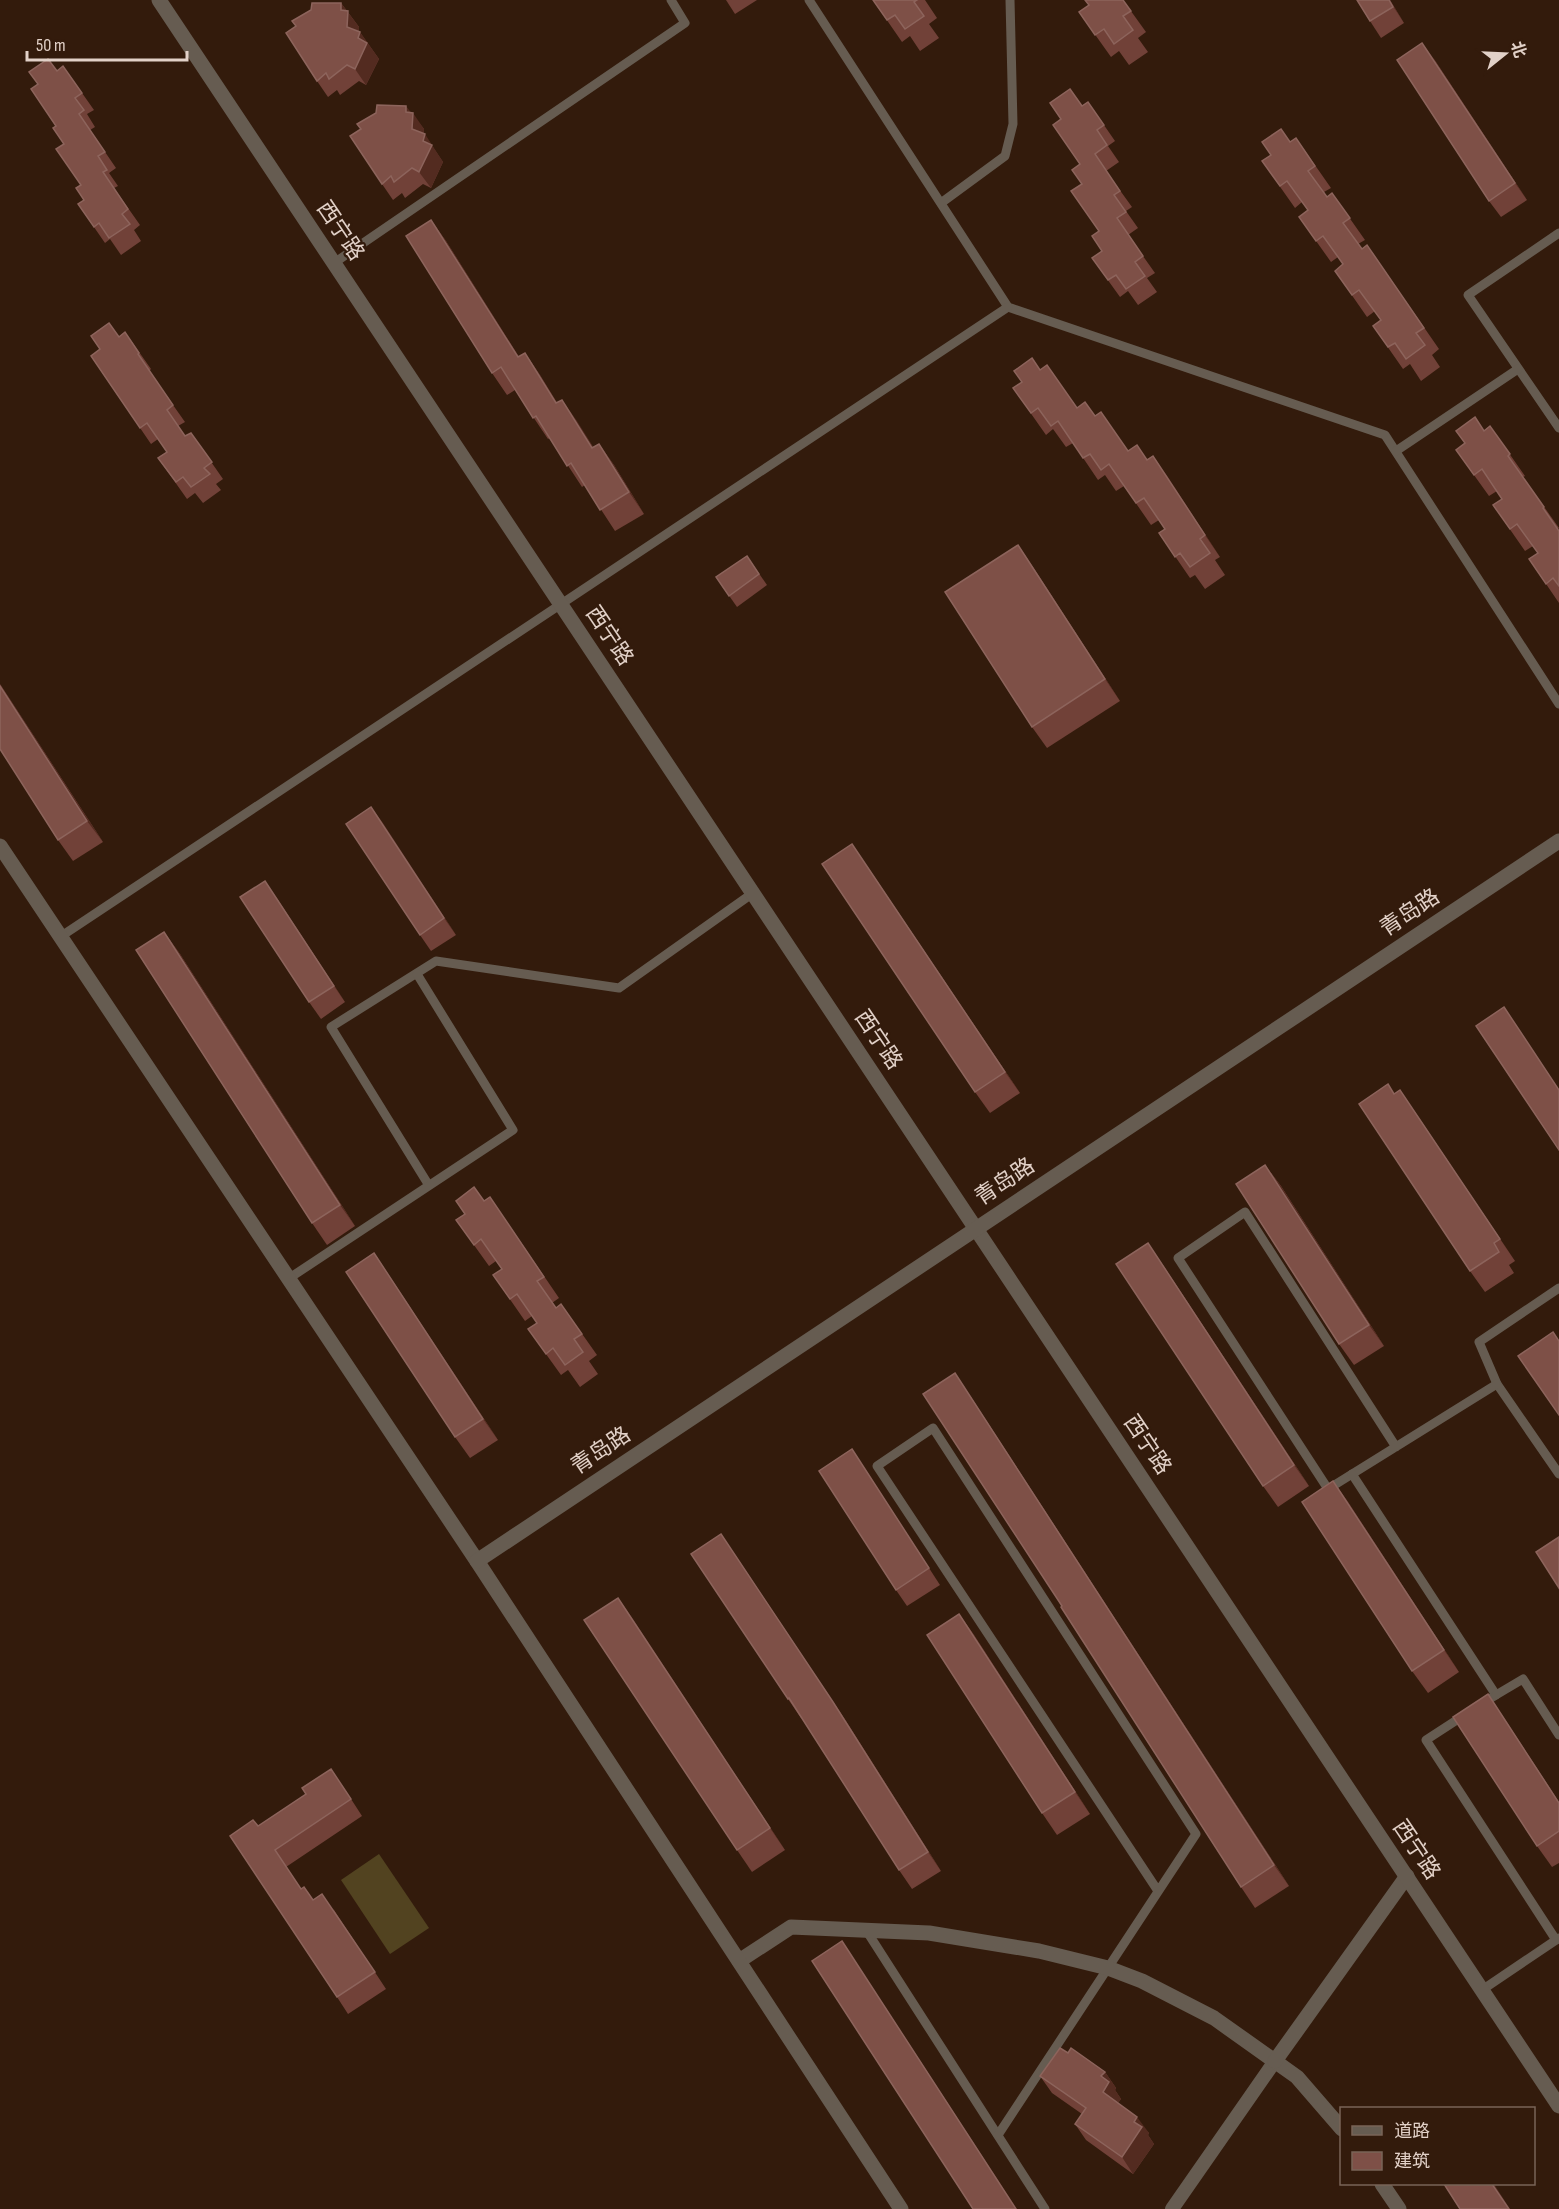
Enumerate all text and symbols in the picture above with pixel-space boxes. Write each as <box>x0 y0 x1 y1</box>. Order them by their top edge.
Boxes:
scale bar <box>27 24 188 62</box>
north arrow <box>1475 24 1535 84</box>
text: 50 m <box>36 35 66 56</box>
text: 北 <box>1506 39 1529 60</box>
street label: 西宁路 <box>310 196 370 266</box>
street label: 西宁路 <box>579 601 639 671</box>
street label: 青岛路 <box>1375 883 1445 943</box>
street label: 西宁路 <box>848 1005 908 1075</box>
street label: 青岛路 <box>970 1152 1040 1212</box>
street label: 西宁路 <box>1117 1410 1177 1480</box>
street label: 青岛路 <box>566 1421 636 1481</box>
street label: 西宁路 <box>1386 1815 1446 1885</box>
legend <box>1340 2107 1535 2185</box>
text: 道路 <box>1394 2121 1430 2142</box>
text: 建筑 <box>1394 2151 1430 2172</box>

